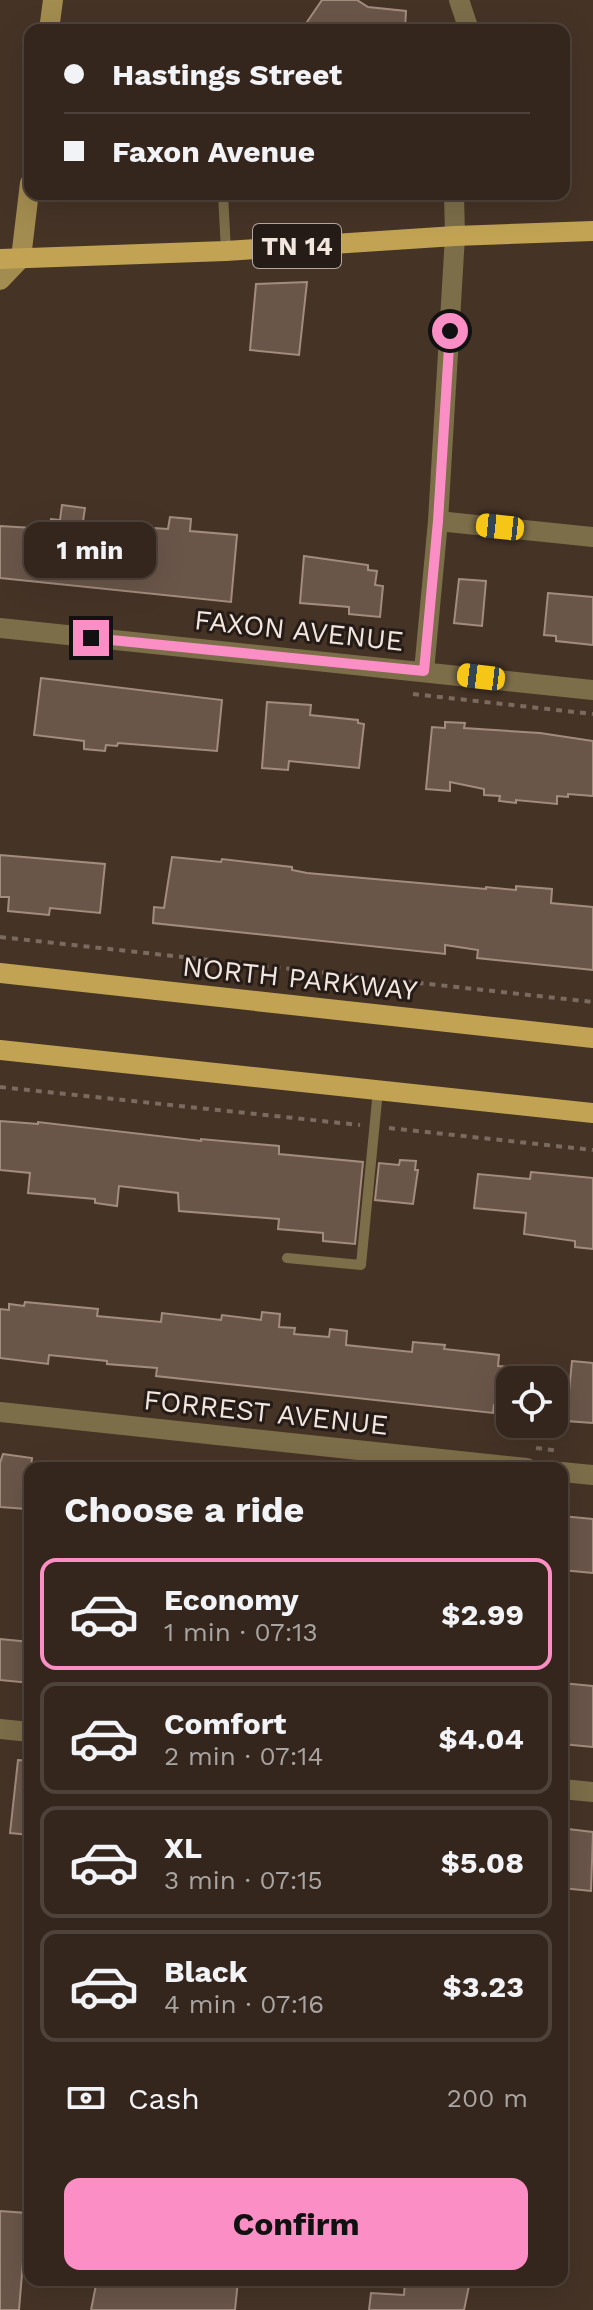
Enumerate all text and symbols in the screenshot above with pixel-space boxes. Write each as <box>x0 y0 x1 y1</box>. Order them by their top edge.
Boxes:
text: Hastings Street <box>112 57 342 92</box>
text: Faxon Avenue <box>112 134 315 169</box>
road number: TN 14 <box>253 224 341 268</box>
route start <box>432 313 468 349</box>
car <box>475 513 525 541</box>
callout: 1 min <box>25 522 157 578</box>
text: 1 min <box>57 535 123 565</box>
street label: FAXON AVENUE <box>193 603 405 658</box>
route end <box>73 620 109 656</box>
car <box>456 662 506 692</box>
street label: NORTH PARKWAY <box>181 950 419 1007</box>
map controls <box>496 1366 568 1438</box>
button: locate <box>496 1366 568 1438</box>
street label: FORREST AVENUE <box>142 1383 390 1442</box>
text: Choose a ride <box>64 1489 304 1531</box>
icon: car <box>68 1578 140 1650</box>
text: Economy <box>164 1582 299 1617</box>
text: $2.99 <box>441 1597 524 1632</box>
text: 1 min · 07:13 <box>164 1617 318 1647</box>
icon: car <box>68 1702 140 1774</box>
text: Comfort <box>164 1706 286 1741</box>
text: $4.04 <box>438 1721 524 1756</box>
text: 2 min · 07:14 <box>164 1741 323 1771</box>
icon: car <box>68 1826 140 1898</box>
text: XL <box>164 1830 202 1865</box>
text: $5.08 <box>441 1845 524 1880</box>
text: 3 min · 07:15 <box>164 1865 323 1895</box>
icon: car <box>68 1950 140 2022</box>
text: Black <box>164 1954 248 1989</box>
text: $3.23 <box>443 1969 524 2004</box>
text: 4 min · 07:16 <box>164 1989 324 2019</box>
icon: cash <box>64 2076 108 2120</box>
text: Cash <box>128 2081 200 2116</box>
text: 200 m <box>447 2083 528 2113</box>
button: Confirm <box>64 2178 528 2270</box>

